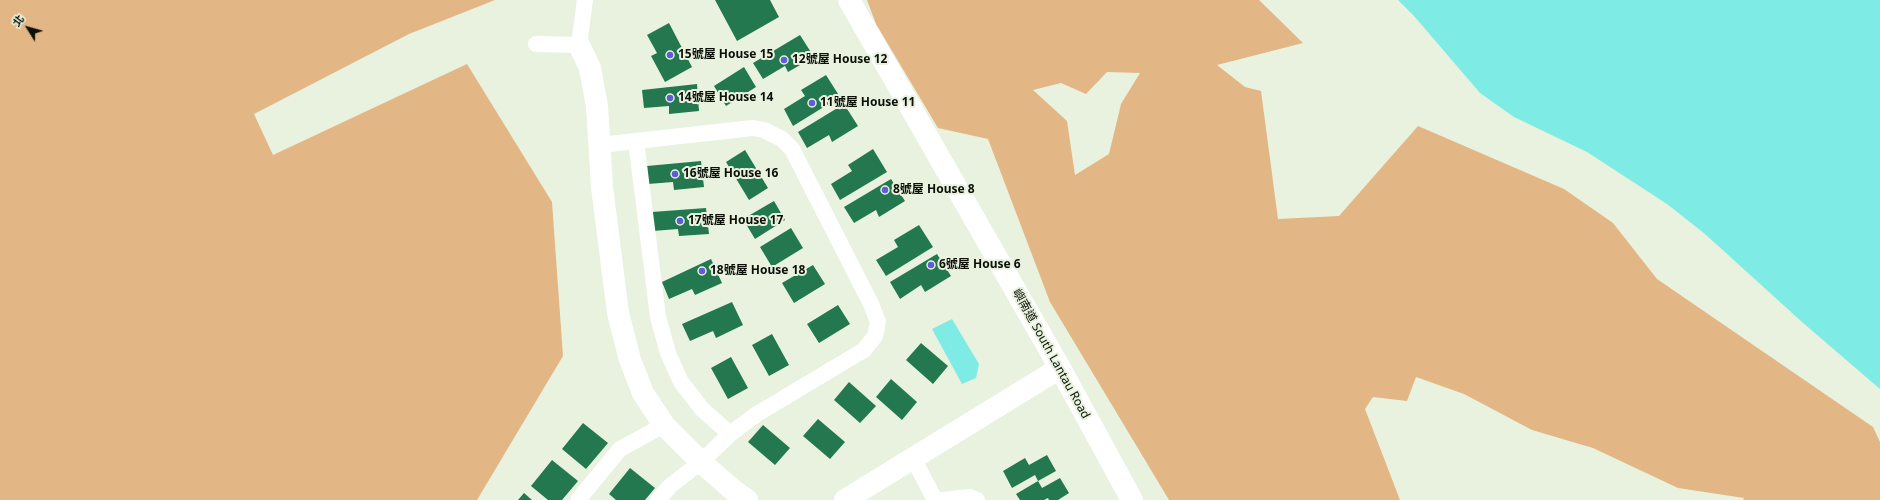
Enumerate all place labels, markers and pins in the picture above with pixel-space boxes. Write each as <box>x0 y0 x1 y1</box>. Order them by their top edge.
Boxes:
place label: 15號屋 House 15 <box>678 48 773 62</box>
marker: 15號屋 House 15 <box>665 50 675 60</box>
place label: 12號屋 House 12 <box>792 53 887 67</box>
marker: 12號屋 House 12 <box>779 55 789 65</box>
place label: 14號屋 House 14 <box>678 91 773 105</box>
marker: 14號屋 House 14 <box>665 93 675 103</box>
place label: 11號屋 House 11 <box>820 96 915 110</box>
marker: 11號屋 House 11 <box>807 98 817 108</box>
place label: 16號屋 House 16 <box>683 167 778 181</box>
marker: 16號屋 House 16 <box>670 169 680 179</box>
place label: 8號屋 House 8 <box>893 183 975 197</box>
marker: 8號屋 House 8 <box>880 185 890 195</box>
place label: 17號屋 House 17 <box>688 214 783 228</box>
marker: 17號屋 House 17 <box>675 216 685 226</box>
place label: 6號屋 House 6 <box>939 258 1021 272</box>
marker: 6號屋 House 6 <box>926 260 936 270</box>
place label: 18號屋 House 18 <box>710 264 805 278</box>
marker: 18號屋 House 18 <box>697 266 707 276</box>

